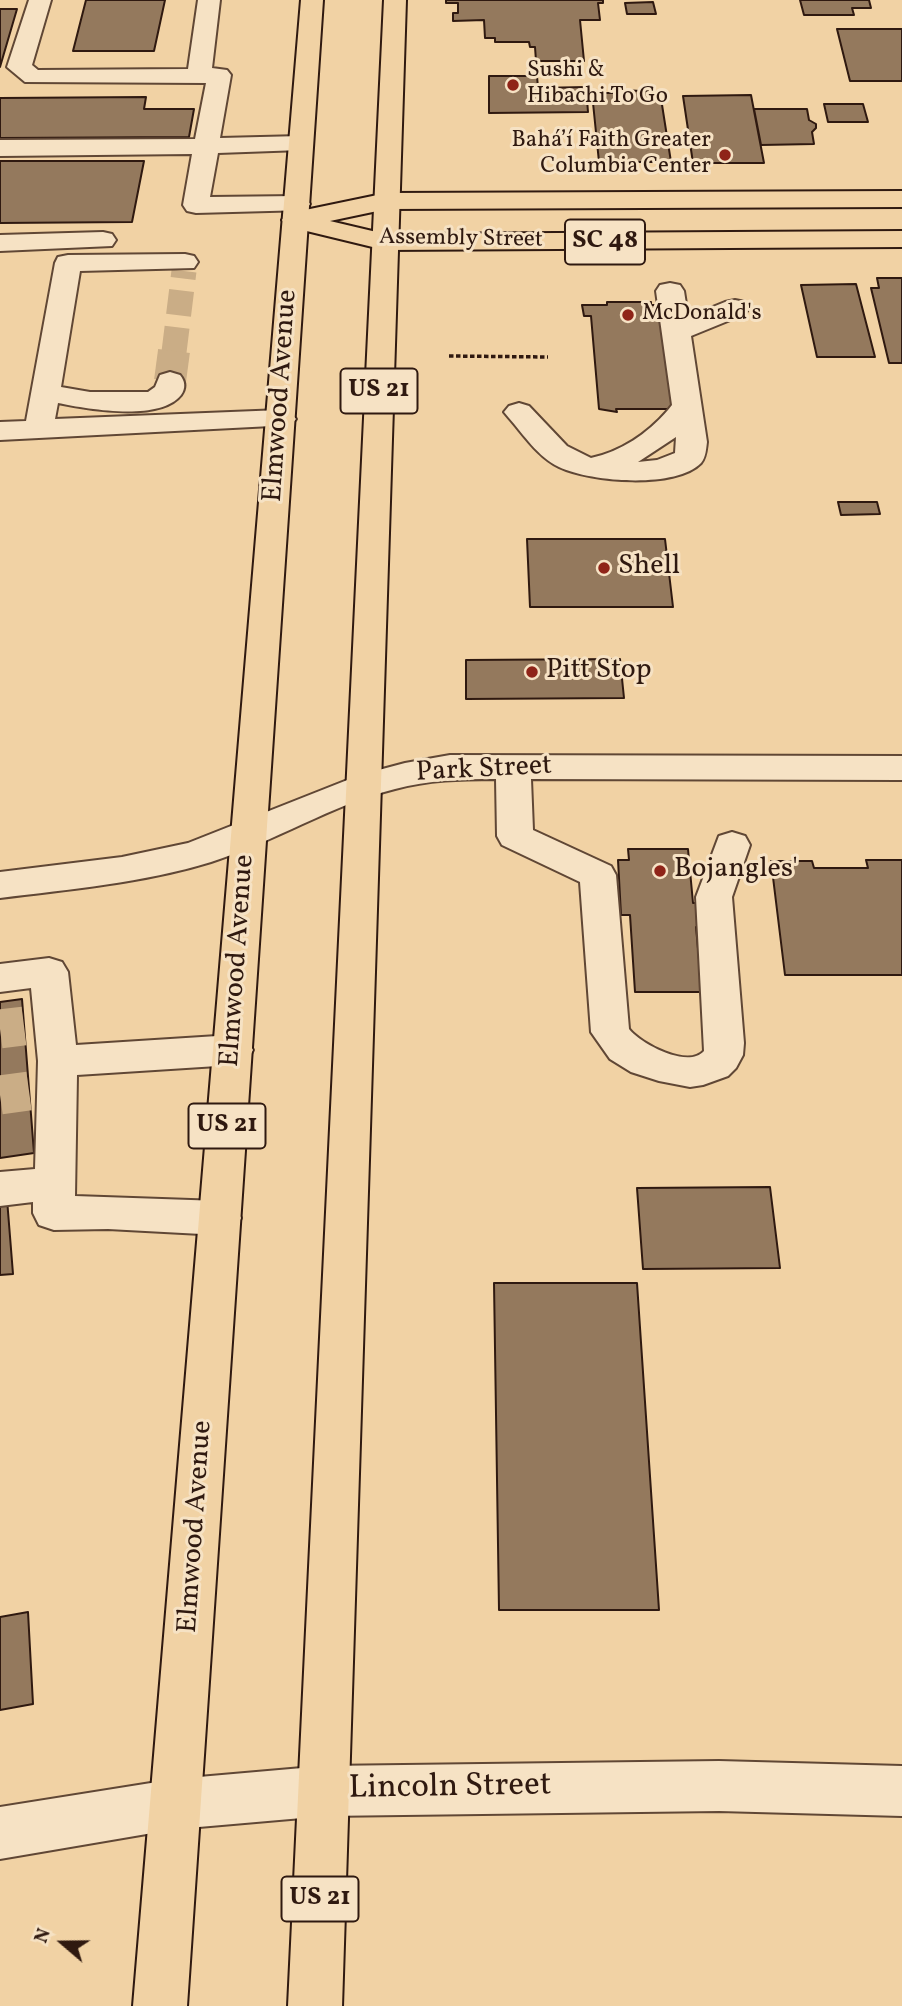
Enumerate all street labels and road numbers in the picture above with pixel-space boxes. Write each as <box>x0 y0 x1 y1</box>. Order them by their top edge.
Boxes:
road number: SC 48 <box>565 219 645 264</box>
street label: Assembly Street <box>379 225 543 255</box>
street label: Elmwood Avenue <box>258 289 306 503</box>
road number: US 21 <box>340 368 418 414</box>
street label: Park Street <box>415 751 553 791</box>
street label: Elmwood Avenue <box>215 854 263 1068</box>
road number: US 21 <box>188 1104 266 1148</box>
street label: Elmwood Avenue <box>173 1420 221 1634</box>
street label: Lincoln Street <box>348 1767 552 1811</box>
road number: US 21 <box>282 1876 358 1922</box>

